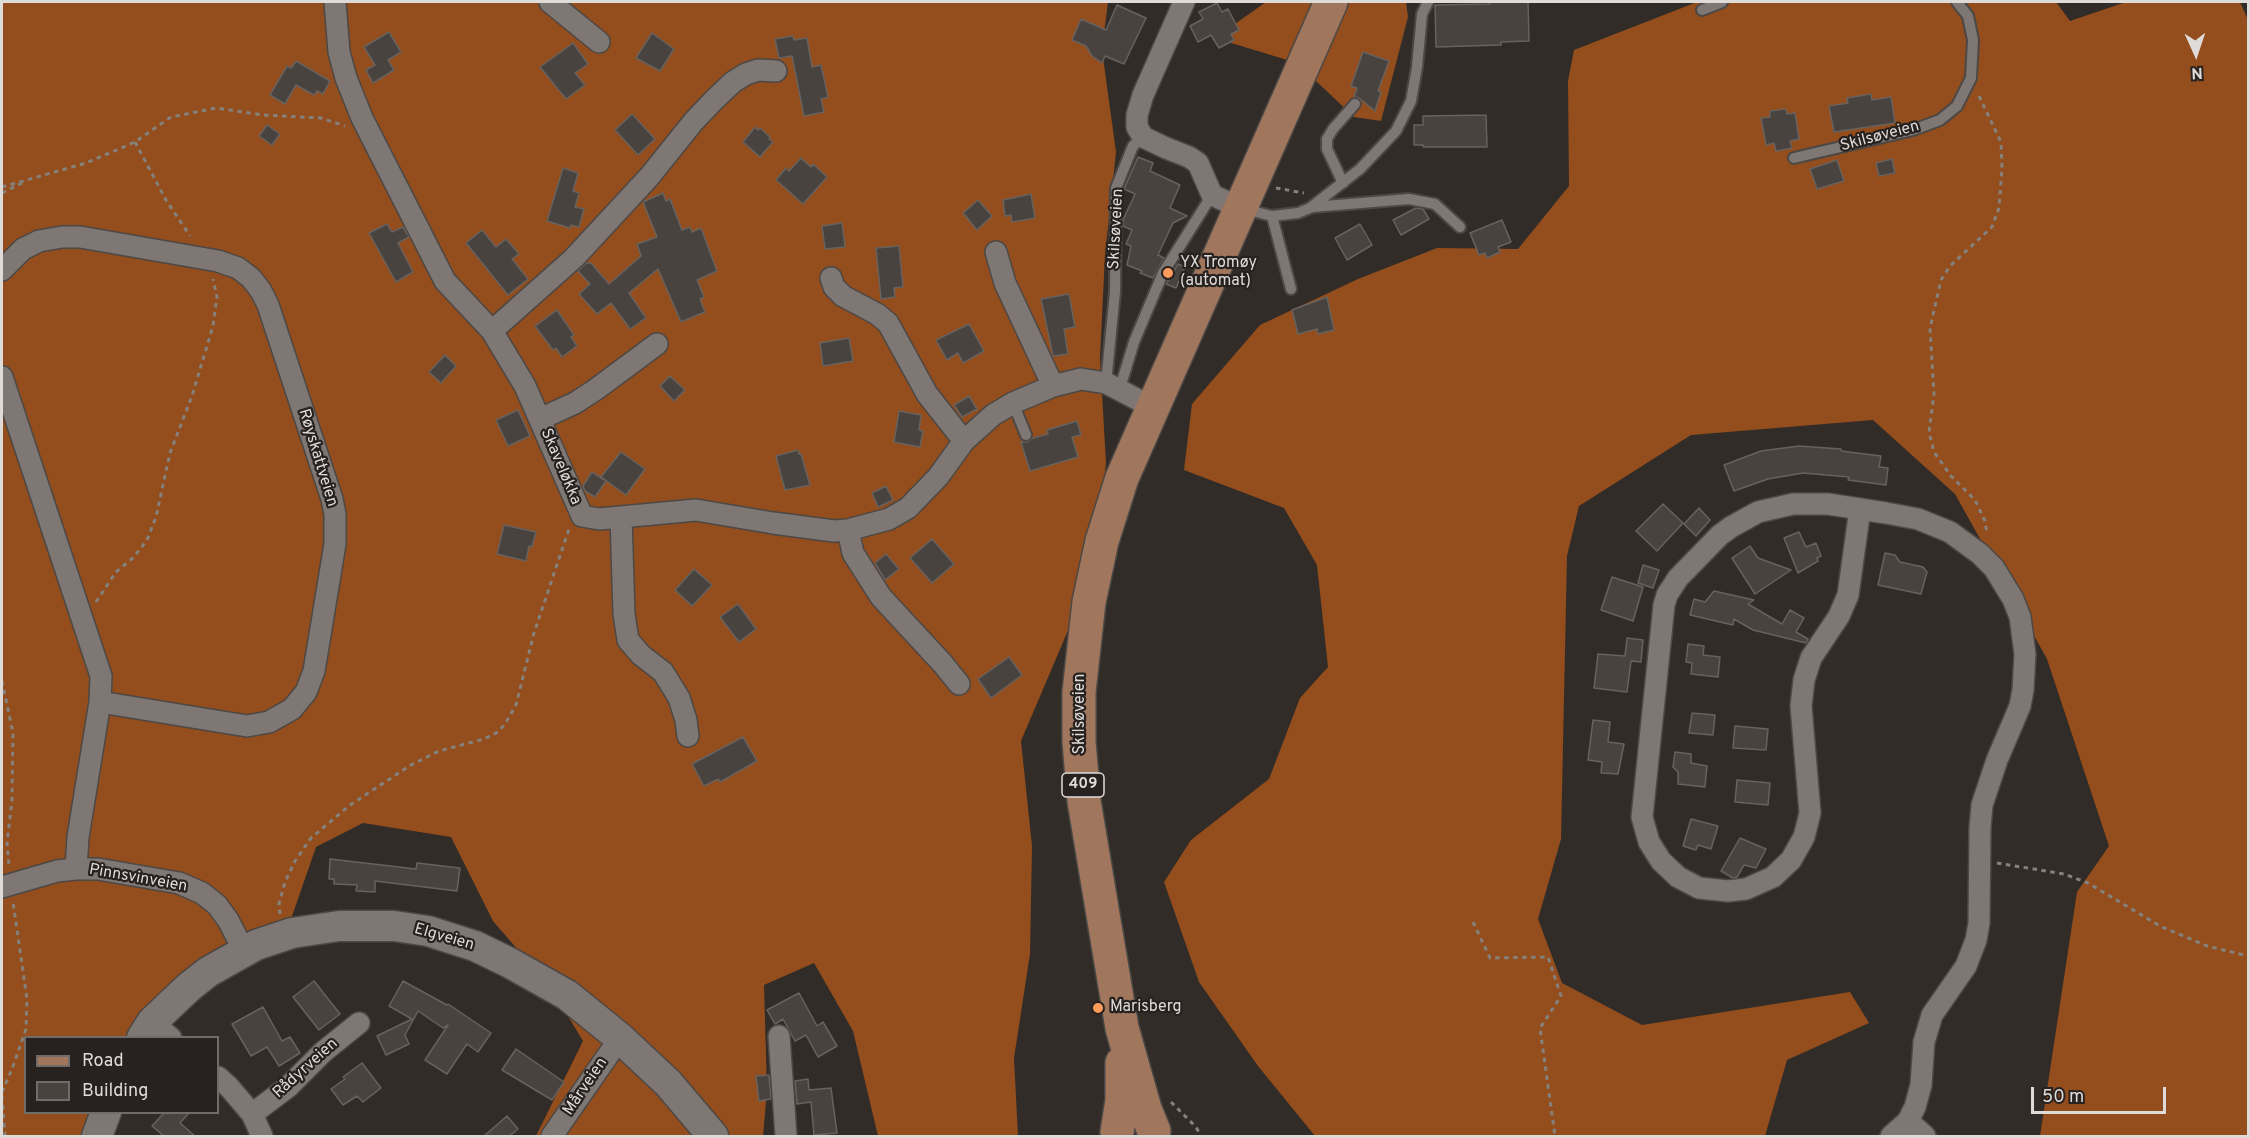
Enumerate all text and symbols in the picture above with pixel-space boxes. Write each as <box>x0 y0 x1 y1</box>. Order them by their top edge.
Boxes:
north arrow <box>2166 24 2226 84</box>
text: N <box>2191 62 2203 82</box>
street label: Skilsøveien <box>1838 117 1922 157</box>
street label: Skilsøveien <box>1105 188 1129 270</box>
place label: YX Tromøy (automat) <box>1180 254 1257 292</box>
marker: YX Tromøy (automat) <box>1161 266 1175 280</box>
street label: Røyskattveien <box>293 407 341 509</box>
street label: Skaveløkka <box>535 426 585 508</box>
street label: Skilsøveien <box>1071 673 1091 755</box>
road number: 409 <box>1062 773 1104 797</box>
street label: Pinnsvinveien <box>87 861 189 897</box>
street label: Elgveien <box>412 920 476 956</box>
place label: Marisberg <box>1110 998 1182 1018</box>
marker: Marisberg <box>1091 1001 1105 1015</box>
street label: Rådyrveien <box>270 1035 342 1103</box>
legend <box>24 1036 219 1114</box>
text: Road <box>82 1050 124 1073</box>
street label: Mårveien <box>560 1054 612 1120</box>
scale bar <box>2034 1075 2169 1113</box>
text: Building <box>82 1080 148 1103</box>
text: 50 m <box>2042 1086 2084 1109</box>

